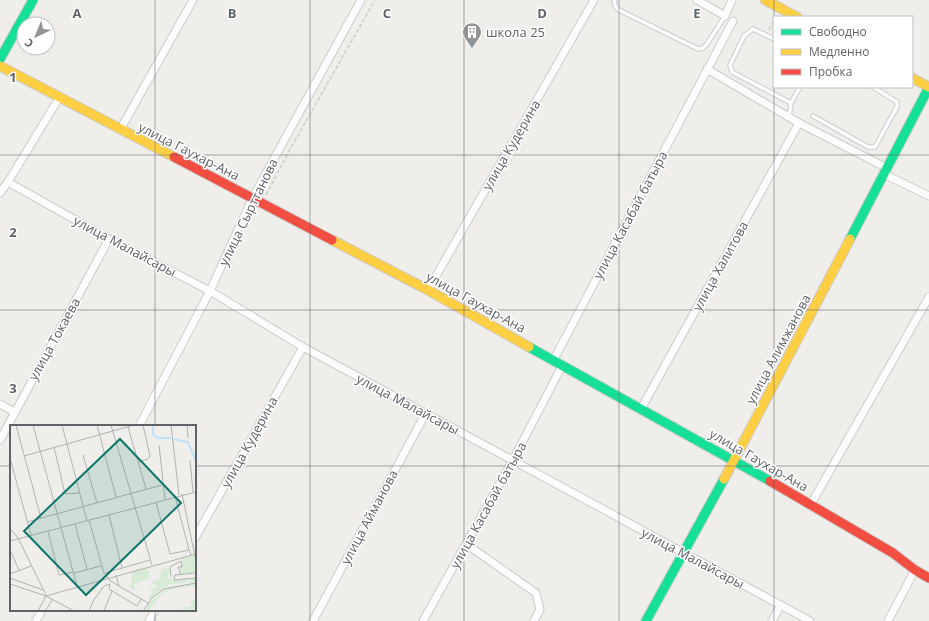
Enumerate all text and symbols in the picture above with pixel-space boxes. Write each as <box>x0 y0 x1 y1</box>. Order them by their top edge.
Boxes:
text: A <box>73 4 82 22</box>
text: B <box>228 4 237 22</box>
text: C <box>383 4 391 22</box>
text: D <box>537 4 547 22</box>
text: E <box>693 4 701 22</box>
north arrow <box>16 16 56 56</box>
legend <box>773 16 913 88</box>
building icon: школа 25 <box>461 21 483 49</box>
place label: школа 25 <box>486 23 545 41</box>
text: Свободно <box>809 23 867 40</box>
text: С <box>21 36 36 51</box>
text: Медленно <box>809 43 869 60</box>
text: Пробка <box>809 63 852 80</box>
text: 1 <box>9 68 17 86</box>
street label: улица Кудерина <box>478 96 544 194</box>
street label: улица Гаухар-Ана <box>135 118 243 184</box>
street label: улица Касабай батыра <box>589 148 671 282</box>
street label: улица Сырттанова <box>214 155 282 269</box>
street label: улица Малайсары <box>70 211 180 281</box>
street label: улица Халитова <box>688 218 752 314</box>
text: 2 <box>9 223 17 241</box>
street label: улица Гаухар-Ана <box>423 267 529 337</box>
street label: улица Алимжанова <box>741 291 815 407</box>
street label: улица Токаева <box>24 294 84 384</box>
street label: улица Малайсары <box>353 369 463 439</box>
text: 3 <box>9 379 17 397</box>
street label: улица Кудерина <box>216 393 282 491</box>
street label: улица Гаухар-Ана <box>706 424 812 496</box>
inset map <box>10 425 196 611</box>
street label: улица Касабай батыра <box>446 438 530 572</box>
street label: улица Айманова <box>336 466 402 568</box>
street label: улица Малайсары <box>638 523 748 593</box>

